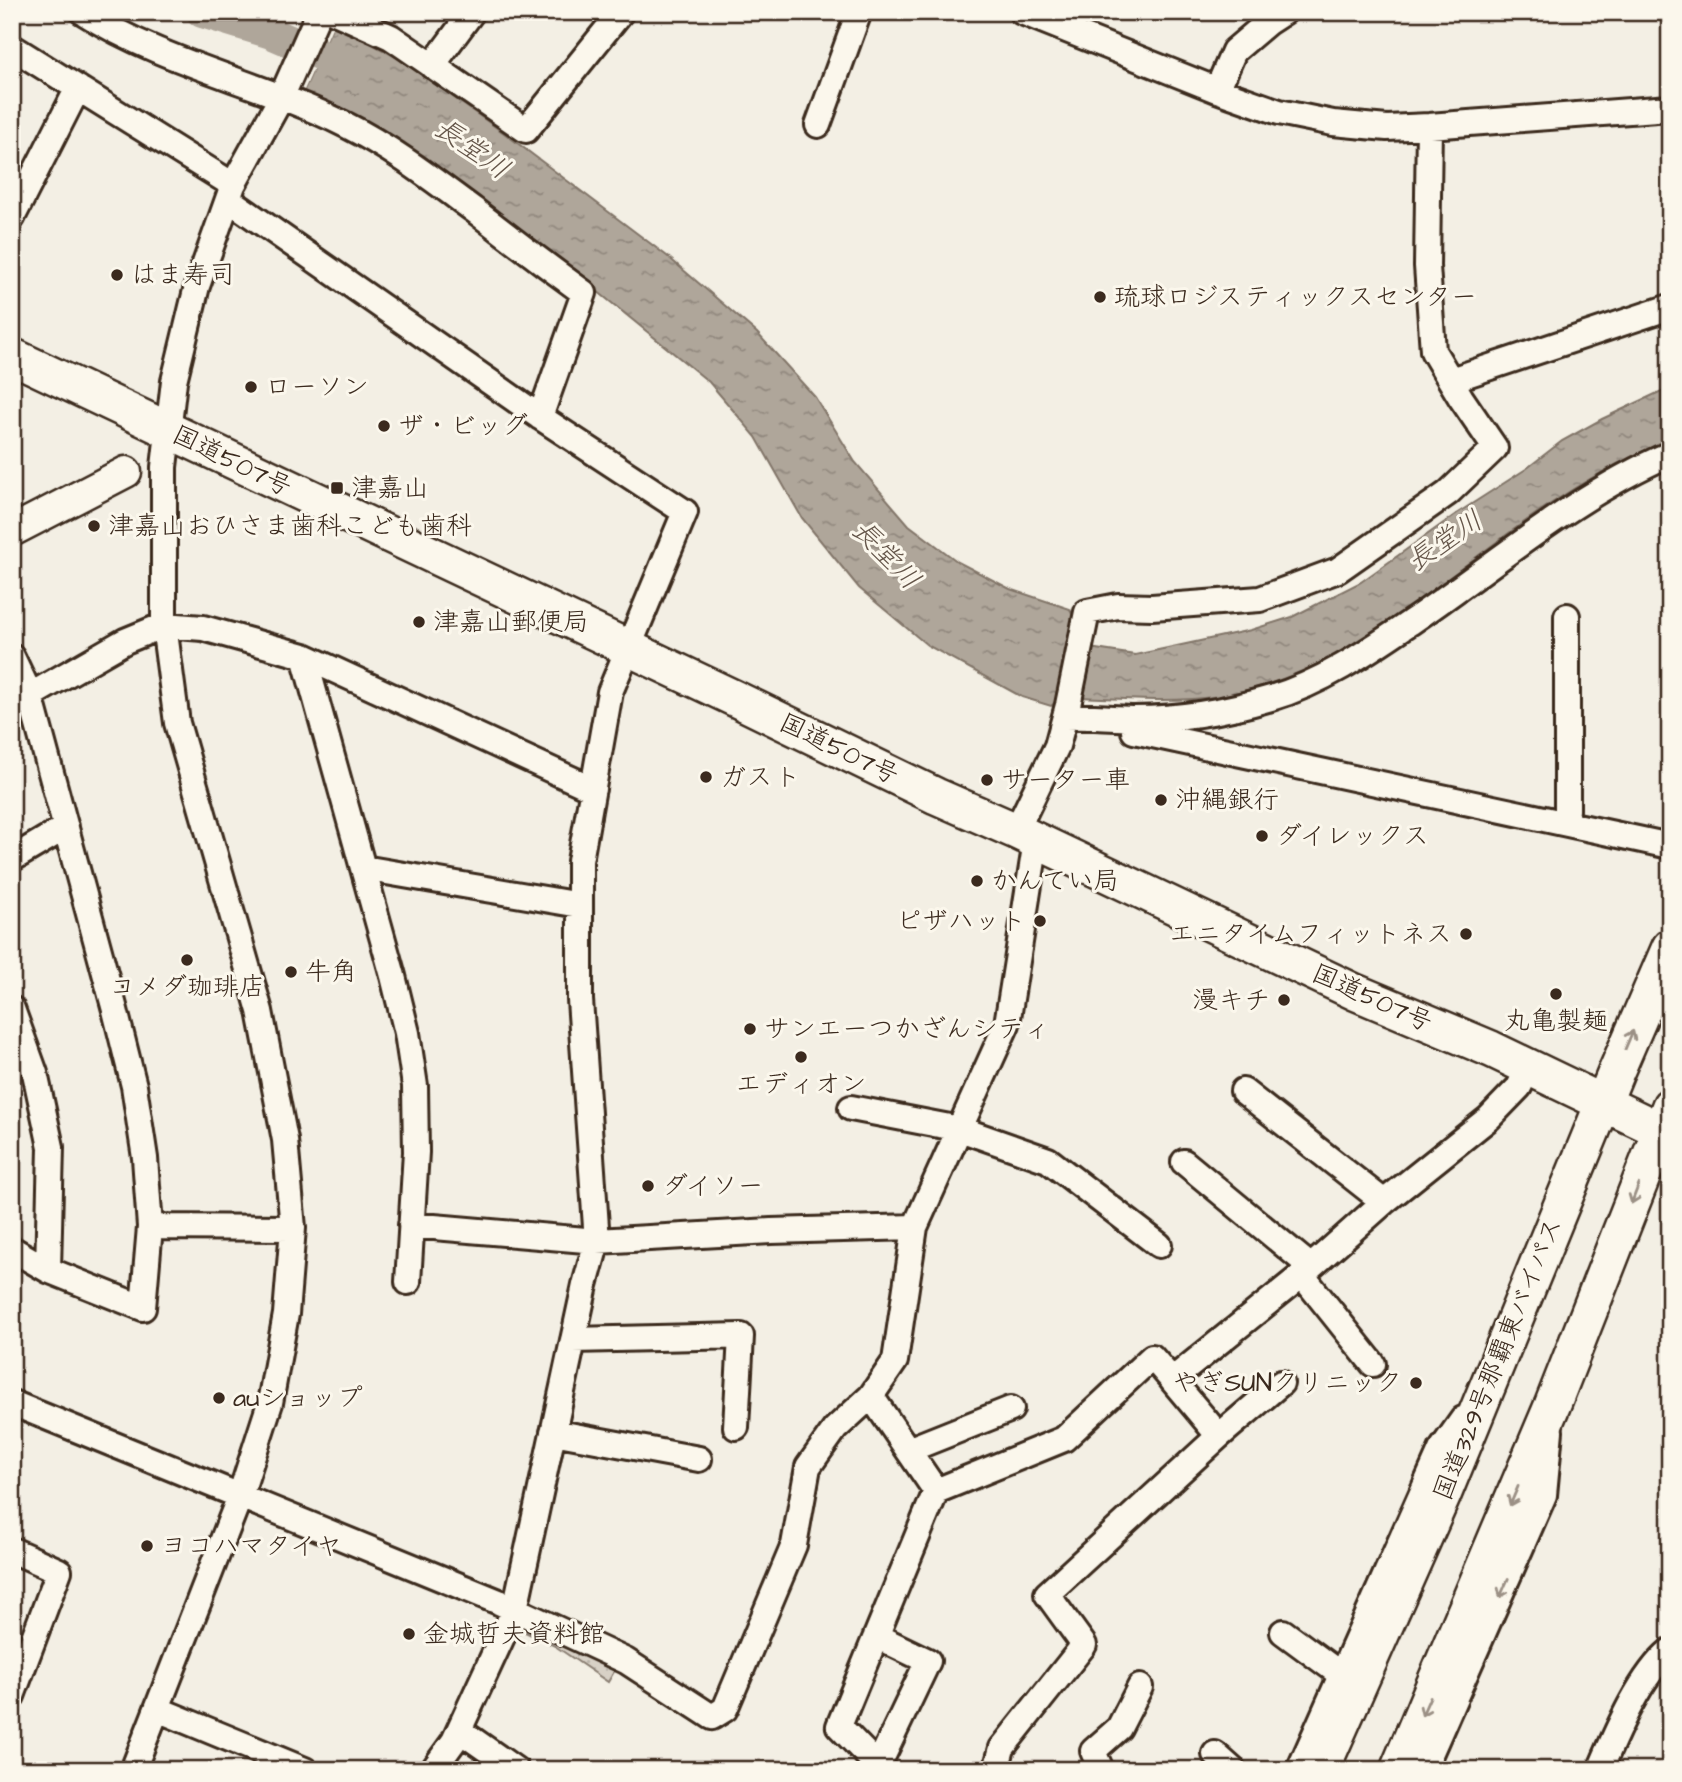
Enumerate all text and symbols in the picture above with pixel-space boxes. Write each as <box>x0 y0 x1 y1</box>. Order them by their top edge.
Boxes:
water label: 長堂川 <box>426 109 518 189</box>
place label: はま寿司 <box>131 257 235 293</box>
marker: はま寿司 <box>109 267 125 283</box>
place label: 琉球ロジスティックスセンター <box>1114 279 1477 315</box>
marker: 琉球ロジスティックスセンター <box>1092 289 1108 305</box>
place label: ローソン <box>265 369 369 405</box>
marker: ローソン <box>243 379 259 395</box>
place label: ザ・ビッグ <box>398 408 528 444</box>
street label: 国道507号 <box>166 417 298 505</box>
marker: ザ・ビッグ <box>376 418 392 434</box>
place label: 津嘉山 <box>351 470 429 506</box>
marker: 津嘉山 <box>329 480 345 496</box>
water label: 長堂川 <box>1399 501 1491 581</box>
place label: 津嘉山おひさま歯科こども歯科 <box>108 508 472 544</box>
water label: 長堂川 <box>843 511 929 599</box>
marker: 津嘉山おひさま歯科こども歯科 <box>86 518 102 534</box>
place label: 津嘉山郵便局 <box>433 604 589 640</box>
marker: 津嘉山郵便局 <box>411 614 427 630</box>
street label: 国道507号 <box>773 705 905 793</box>
place label: ガスト <box>720 759 801 795</box>
place label: サーター車 <box>1001 762 1130 798</box>
marker: ガスト <box>698 769 714 785</box>
marker: サーター車 <box>979 772 995 788</box>
place label: 沖縄銀行 <box>1175 782 1279 818</box>
marker: 沖縄銀行 <box>1153 792 1169 808</box>
place label: ダイレックス <box>1276 818 1429 854</box>
marker: ダイレックス <box>1254 828 1270 844</box>
place label: かんてい局 <box>991 863 1119 899</box>
marker: かんてい局 <box>969 873 985 889</box>
place label: ピザハット <box>896 903 1026 939</box>
marker: ピザハット <box>1032 913 1048 929</box>
place label: エニタイムフィットネス <box>1169 916 1452 952</box>
marker: エニタイムフィットネス <box>1458 926 1474 942</box>
marker: コメダ珈琲店 <box>179 952 195 968</box>
place label: 牛角 <box>305 954 357 990</box>
street label: 国道507号 <box>1306 955 1438 1041</box>
marker: 牛角 <box>283 964 299 980</box>
place label: コメダ珈琲店 <box>109 969 265 1005</box>
place label: 漫キチ <box>1192 982 1270 1018</box>
marker: 丸亀製麺 <box>1548 986 1564 1002</box>
marker: 漫キチ <box>1276 992 1292 1008</box>
place label: 丸亀製麺 <box>1504 1003 1608 1039</box>
place label: サンエーつかざんシティ <box>764 1011 1049 1047</box>
marker: サンエーつかざんシティ <box>742 1021 758 1037</box>
one-way arrow <box>1624 1030 1637 1051</box>
marker: エディオン <box>793 1049 809 1065</box>
place label: エディオン <box>735 1066 867 1102</box>
place label: ダイソー <box>662 1168 763 1204</box>
marker: ダイソー <box>640 1178 656 1194</box>
one-way arrow <box>1627 1182 1640 1204</box>
street label: 国道329号那覇東バイパス <box>1425 1212 1571 1506</box>
place label: やぎSUNクリニック <box>1172 1365 1402 1401</box>
marker: やぎSUNクリニック <box>1408 1375 1424 1391</box>
place label: auショップ <box>233 1380 362 1416</box>
marker: auショップ <box>211 1390 227 1406</box>
one-way arrow <box>1507 1485 1520 1506</box>
place label: ヨコハマタイヤ <box>161 1528 342 1564</box>
marker: ヨコハマタイヤ <box>139 1538 155 1554</box>
one-way arrow <box>1497 1577 1510 1598</box>
place label: 金城哲夫資料館 <box>423 1616 605 1652</box>
marker: 金城哲夫資料館 <box>401 1626 417 1642</box>
one-way arrow <box>1419 1694 1432 1716</box>

